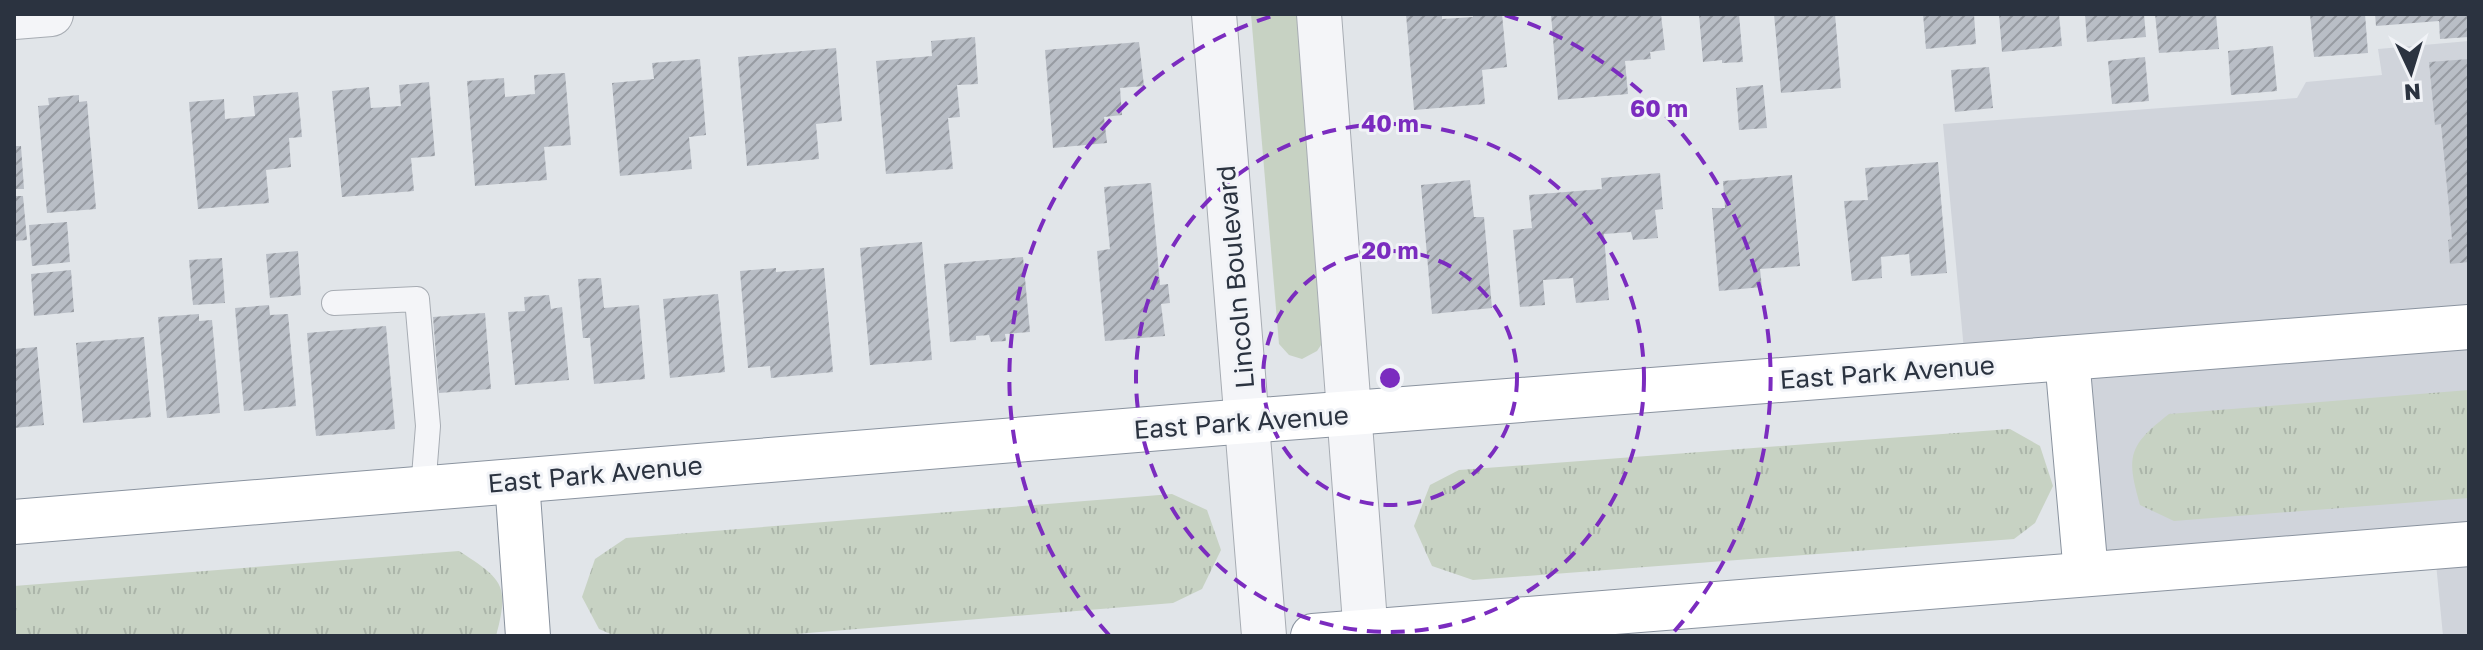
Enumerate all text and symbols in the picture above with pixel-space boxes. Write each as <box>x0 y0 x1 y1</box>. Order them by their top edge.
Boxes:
north arrow <box>2371 32 2451 112</box>
text: N <box>2403 78 2422 107</box>
text: 60 m <box>1630 93 1688 122</box>
text: 40 m <box>1361 108 1419 137</box>
street label: Lincoln Boulevard <box>1210 164 1260 390</box>
text: 20 m <box>1361 235 1419 264</box>
street label: East Park Avenue <box>1778 349 1996 395</box>
centre of rings <box>1376 364 1404 392</box>
street label: East Park Avenue <box>1132 399 1350 445</box>
street label: East Park Avenue <box>486 449 704 499</box>

